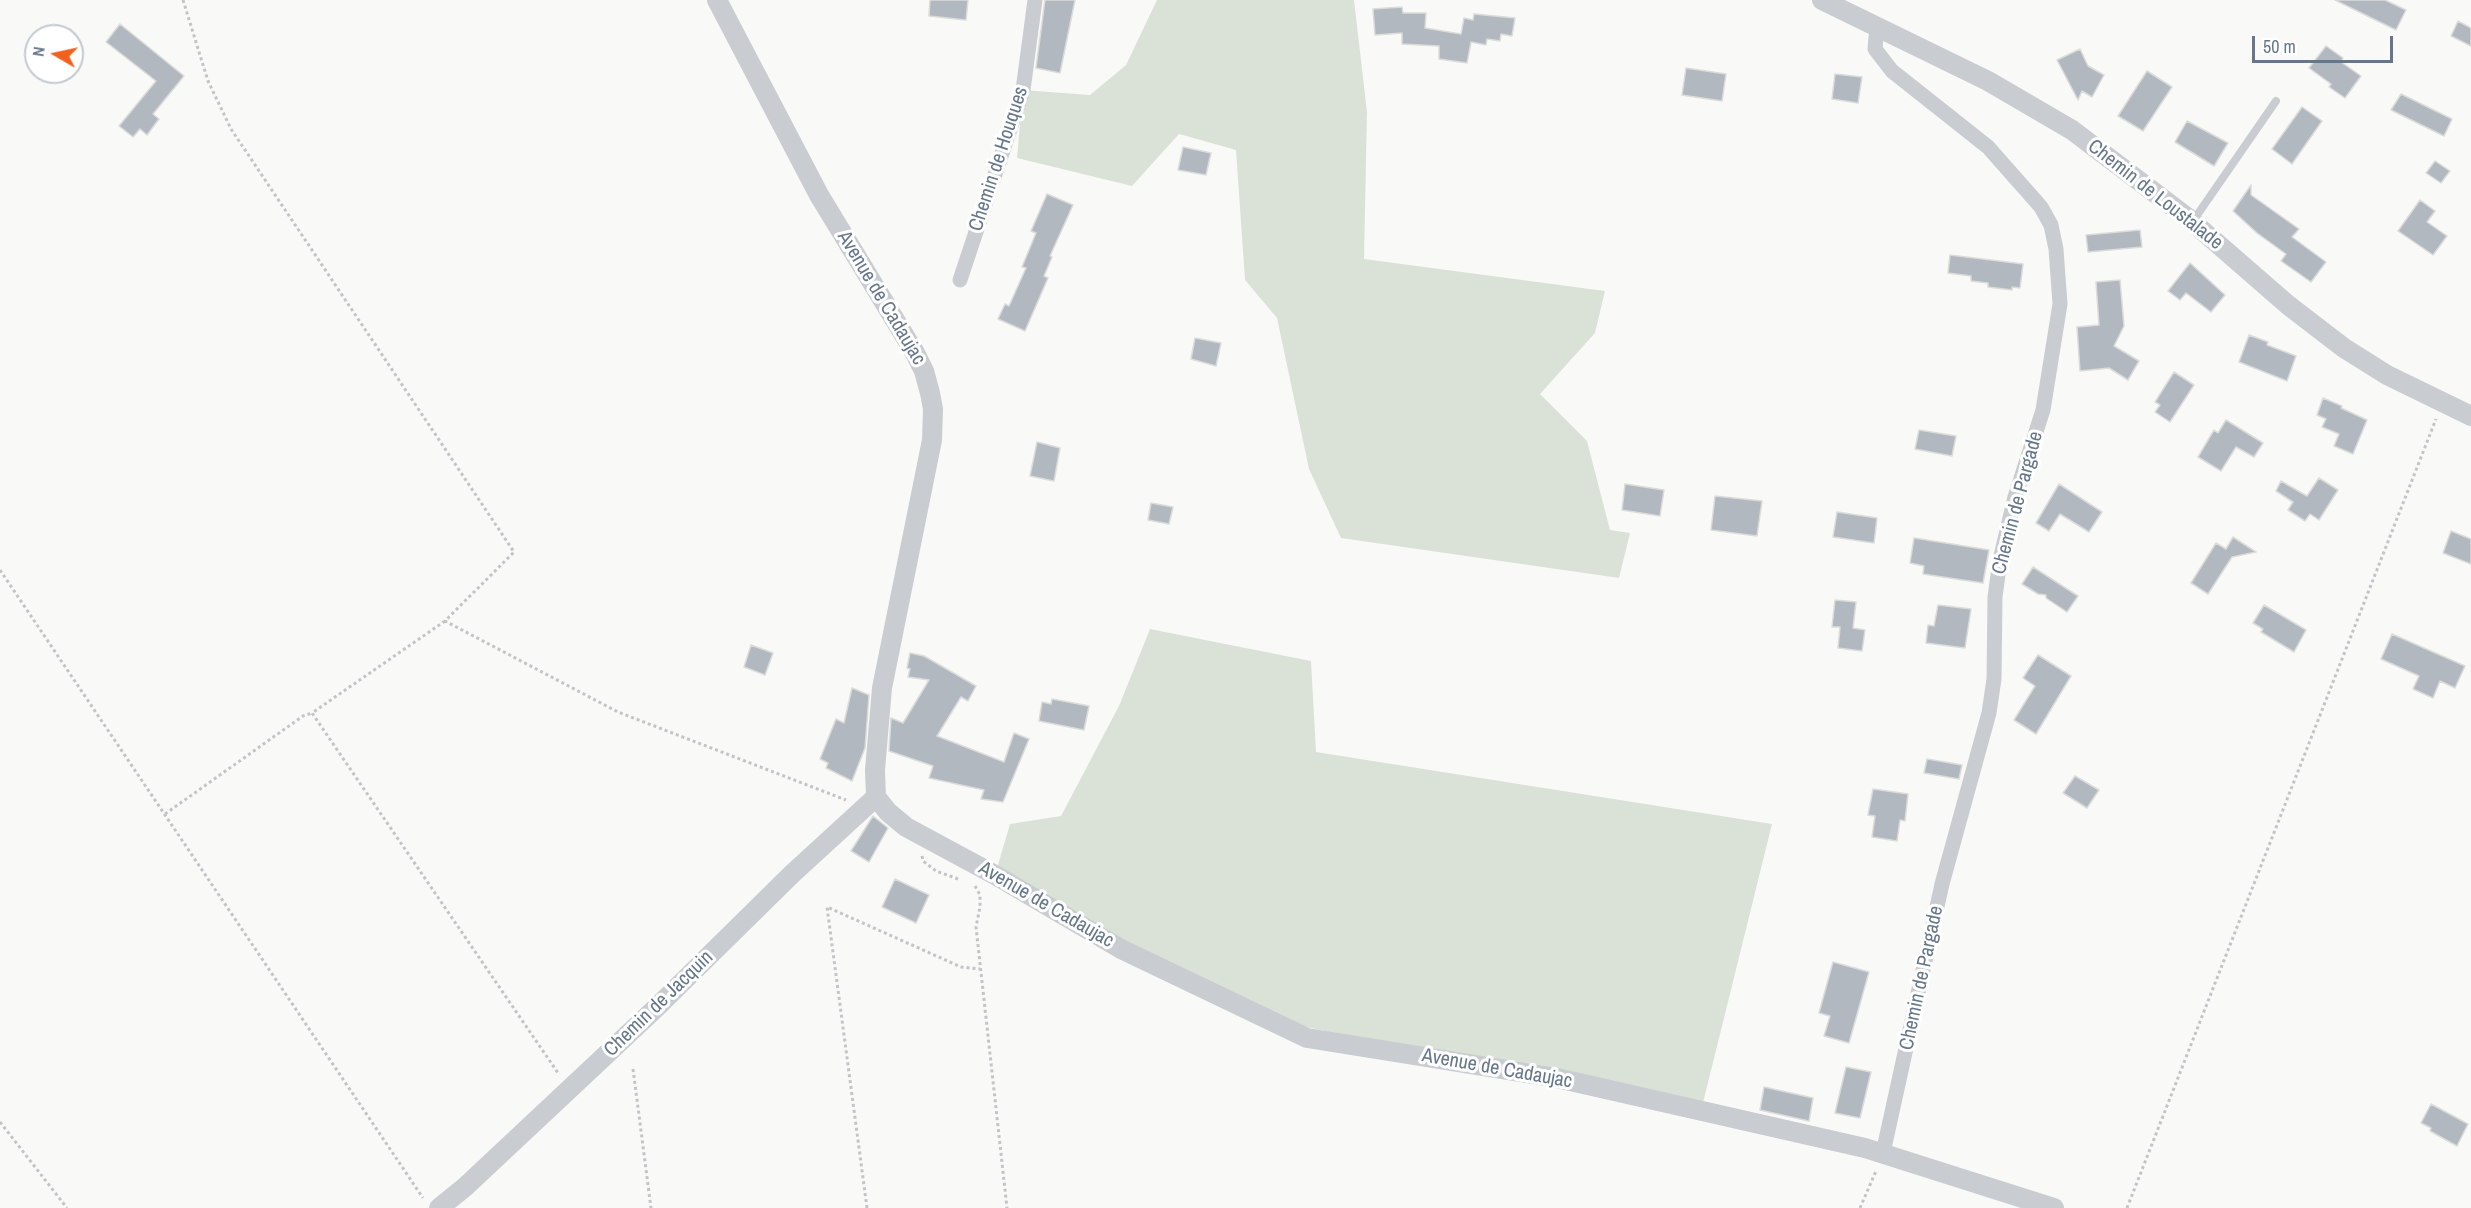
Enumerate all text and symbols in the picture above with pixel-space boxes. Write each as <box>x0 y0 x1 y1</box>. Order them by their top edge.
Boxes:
north arrow <box>24 24 84 84</box>
scale bar <box>2255 24 2396 62</box>
text: 50 m <box>2263 34 2296 59</box>
text: N <box>27 45 50 58</box>
street label: Chemin de Houques <box>964 84 1034 234</box>
street label: Chemin de Loustalade <box>2083 135 2227 255</box>
street label: Avenue de Cadaujac <box>832 227 930 369</box>
street label: Chemin de Pargade <box>1987 429 2049 577</box>
street label: Avenue de Cadaujac <box>974 857 1118 953</box>
street label: Chemin de Pargade <box>1895 904 1949 1052</box>
street label: Chemin de Jacquin <box>600 946 718 1062</box>
street label: Avenue de Cadaujac <box>1420 1044 1574 1094</box>

